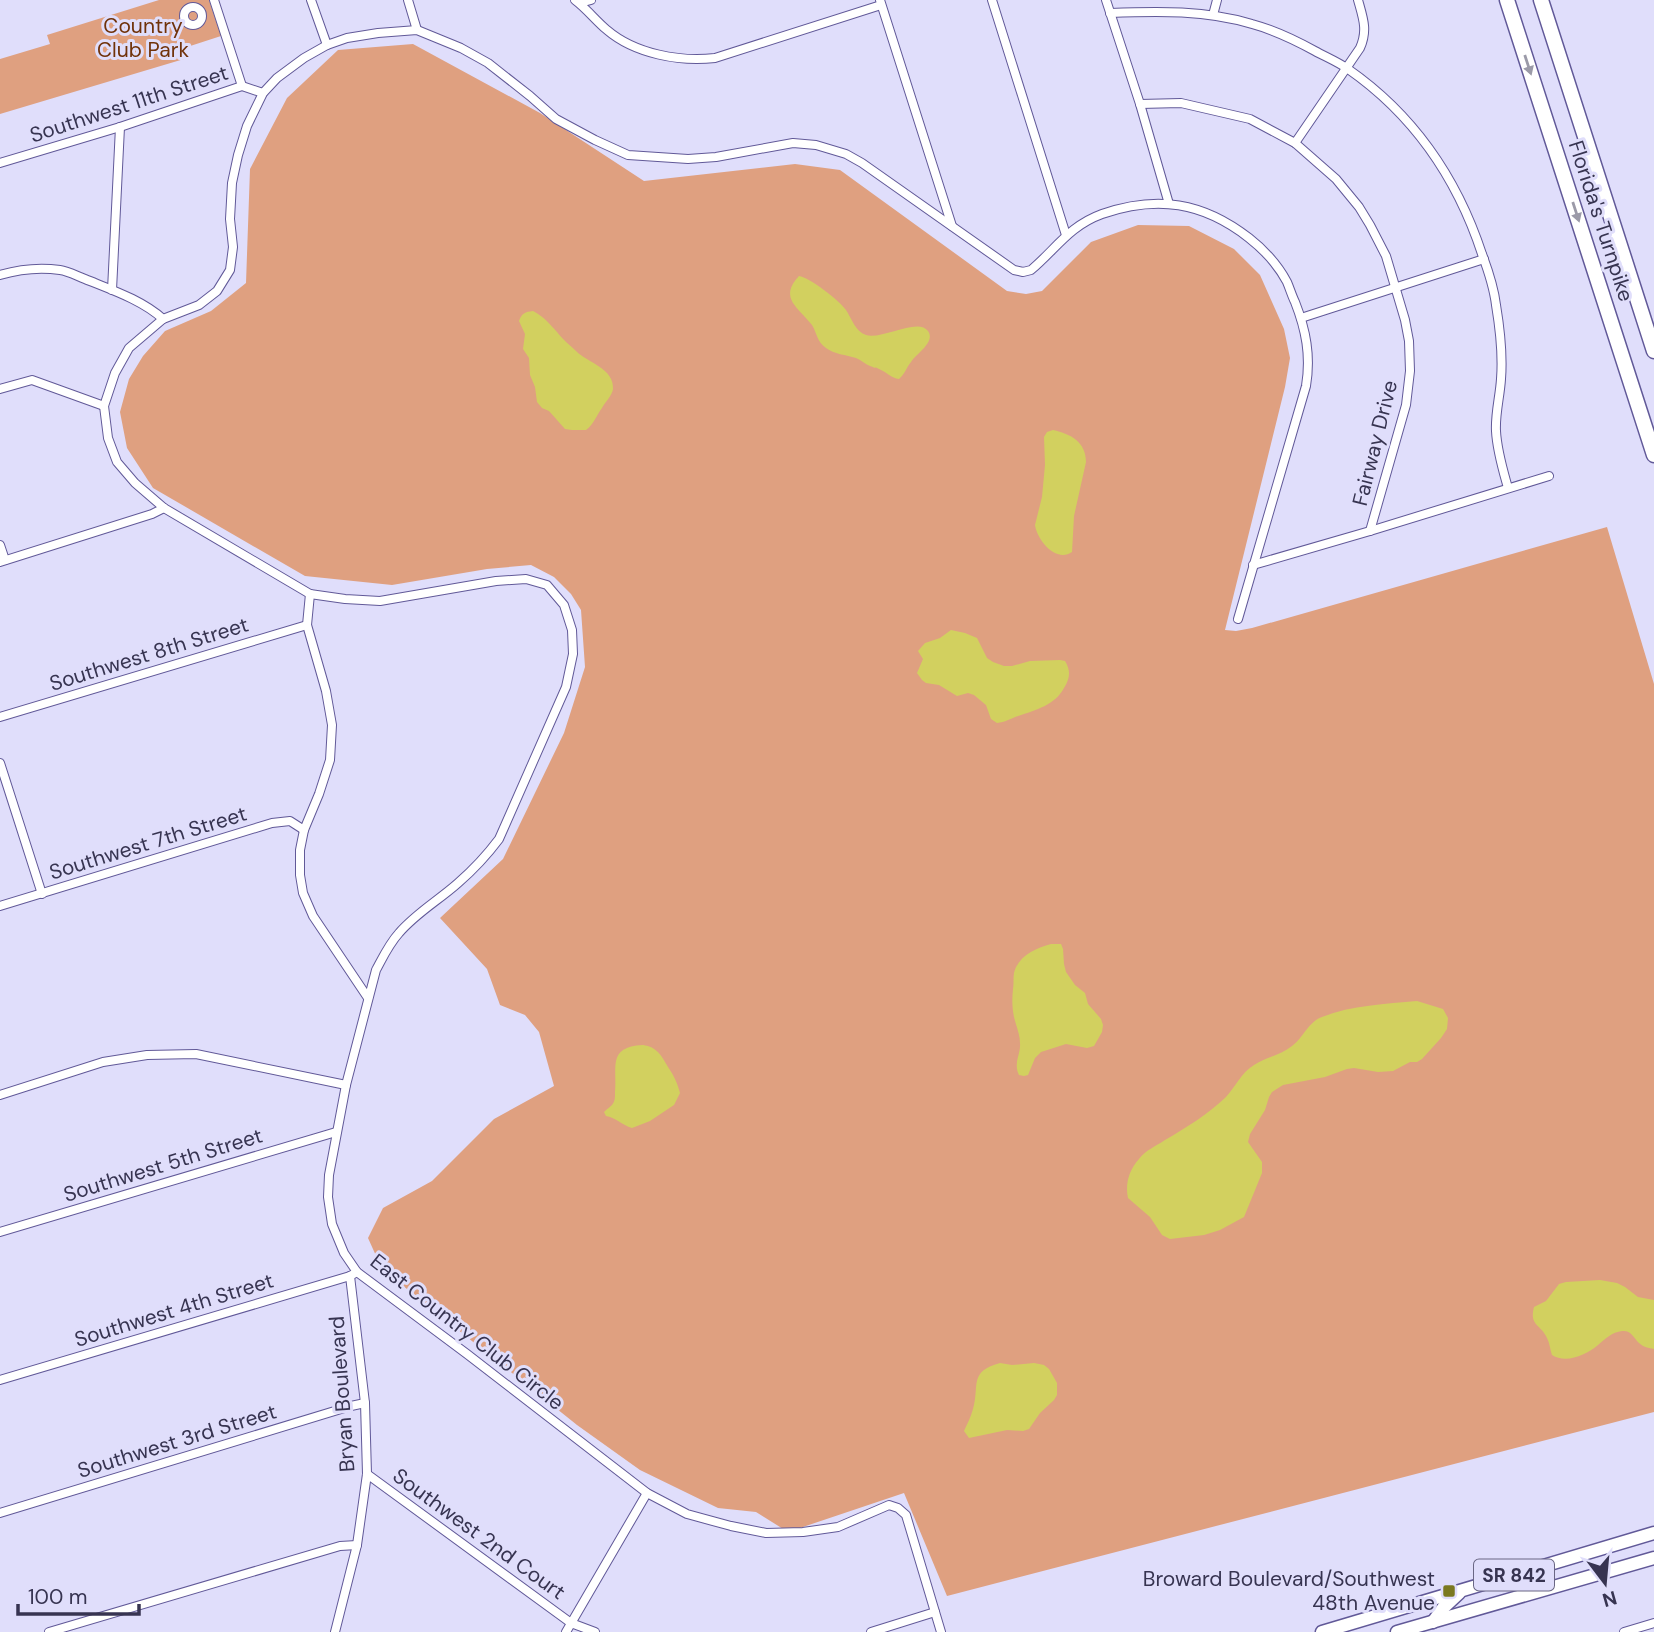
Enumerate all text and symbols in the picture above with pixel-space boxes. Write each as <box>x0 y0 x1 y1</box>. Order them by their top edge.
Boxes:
park label: Country Club Park <box>97 12 189 64</box>
one-way arrow <box>1523 55 1534 76</box>
street label: Southwest 11th Street <box>26 59 232 149</box>
street label: Florida's Turnpike <box>1562 137 1640 305</box>
one-way arrow <box>1571 202 1581 223</box>
street label: Fairway Drive <box>1346 377 1404 509</box>
street label: Southwest 8th Street <box>46 610 252 698</box>
street label: Southwest 7th Street <box>46 800 250 886</box>
street label: Southwest 5th Street <box>60 1121 266 1209</box>
street label: East Country Club Circle <box>364 1248 570 1417</box>
street label: Southwest 4th Street <box>71 1266 277 1354</box>
street label: Bryan Boulevard <box>323 1315 361 1473</box>
street label: Southwest 3rd Street <box>74 1397 280 1485</box>
street label: Southwest 2nd Court <box>387 1462 571 1606</box>
north arrow <box>1570 1548 1640 1618</box>
road number: SR 842 <box>1474 1560 1554 1590</box>
place label: Broward Boulevard/Southwest 48th Avenue <box>1143 1565 1435 1617</box>
scale bar <box>18 1572 138 1616</box>
text: 100 m <box>28 1583 88 1611</box>
marker: Broward Boulevard/Southwest 48th Avenue <box>1441 1583 1457 1599</box>
text: N <box>1599 1585 1620 1613</box>

